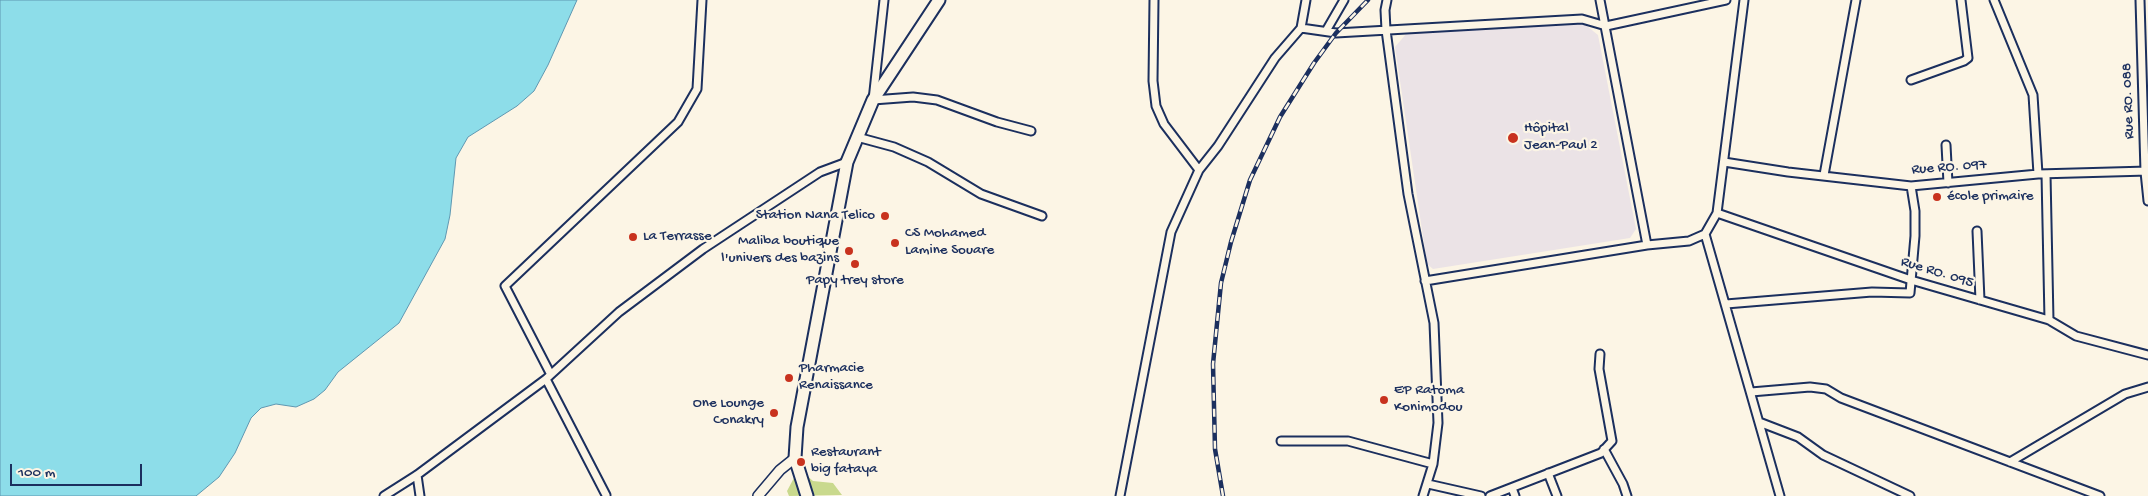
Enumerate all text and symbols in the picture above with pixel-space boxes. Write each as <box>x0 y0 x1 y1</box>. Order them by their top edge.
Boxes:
street label: Rue RO. 088 <box>2119 63 2139 139</box>
place label: Hôpital Jean-Paul 2 <box>1524 120 1598 155</box>
marker: Hôpital Jean-Paul 2 <box>1506 131 1520 145</box>
street label: Rue RO. 097 <box>1911 156 1987 180</box>
place label: école primaire <box>1947 188 2033 206</box>
marker: école primaire <box>1931 191 1943 203</box>
place label: Station Nana Telico <box>756 207 875 225</box>
marker: Station Nana Telico <box>879 210 891 222</box>
place label: CS Mohamed Lamine Souare <box>905 225 994 260</box>
place label: La Terrasse <box>643 228 712 246</box>
marker: La Terrasse <box>627 231 639 243</box>
place label: Maliba boutique l'univers des bazins <box>721 233 839 268</box>
marker: CS Mohamed Lamine Souare <box>889 237 901 249</box>
marker: Maliba boutique l'univers des bazins <box>843 245 855 257</box>
street label: Rue RO. 095 <box>1898 253 1976 293</box>
marker: Papy trey store <box>849 258 861 270</box>
place label: Papy trey store <box>806 272 904 290</box>
place label: Pharmacie Renaissance <box>799 360 873 395</box>
marker: Pharmacie Renaissance <box>783 372 795 384</box>
place label: EP Ratoma Konimodou <box>1394 382 1464 417</box>
marker: EP Ratoma Konimodou <box>1378 394 1390 406</box>
place label: One Lounge Conakry <box>693 395 764 430</box>
marker: One Lounge Conakry <box>768 407 780 419</box>
place label: Restaurant big fataya <box>811 444 880 479</box>
scale bar <box>12 454 145 486</box>
marker: Restaurant big fataya <box>795 456 807 468</box>
text: 100 m <box>18 464 55 482</box>

